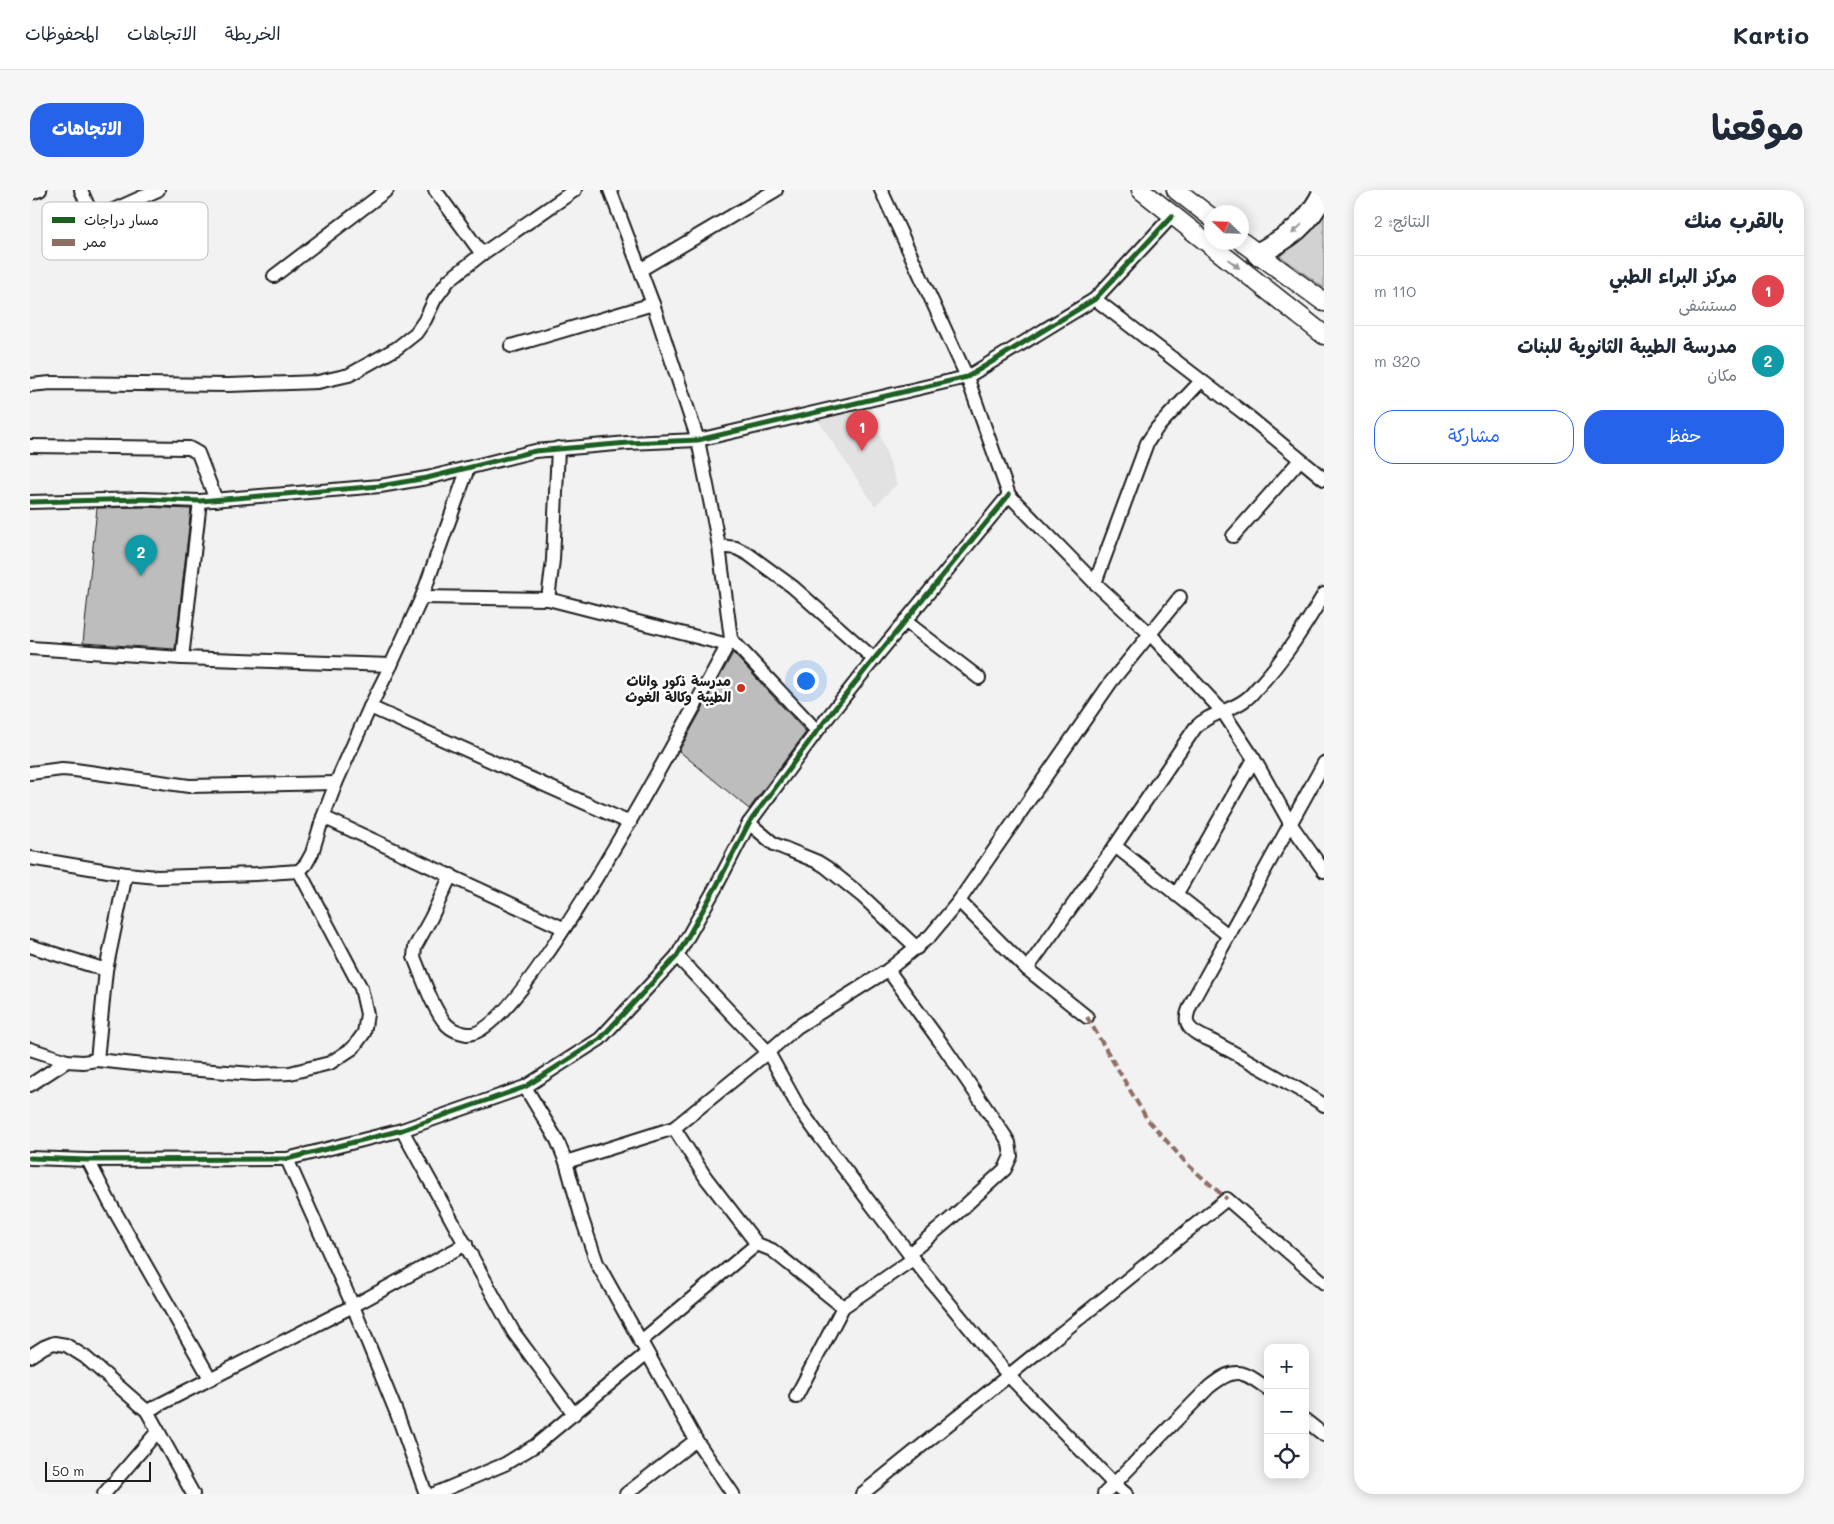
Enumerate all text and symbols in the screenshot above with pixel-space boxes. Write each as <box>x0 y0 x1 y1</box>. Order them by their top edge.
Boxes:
text: Kartio <box>1733 19 1809 50</box>
text: المحفوظات <box>25 21 99 45</box>
text: الاتجاهات <box>127 21 197 45</box>
text: الخريطة <box>225 21 281 45</box>
button: الاتجاهات <box>30 103 144 157</box>
text: موقعنا <box>1711 103 1804 149</box>
legend <box>42 202 208 260</box>
north arrow <box>1204 205 1249 250</box>
text: بالقرب منك <box>1684 206 1784 233</box>
text: مسار دراجات <box>84 210 159 229</box>
text: النتائج: 2 <box>1374 210 1430 231</box>
one-way arrow <box>1291 223 1303 235</box>
text: ممر <box>83 232 107 251</box>
one-way arrow <box>1227 259 1240 269</box>
text: مركز البراء الطبي <box>1609 263 1737 288</box>
text: 110 m <box>1374 280 1416 301</box>
text: 1 <box>1764 280 1772 301</box>
text: مستشفى <box>1678 294 1737 315</box>
text: مدرسة الطيبة الثانوية للبنات <box>1517 333 1737 358</box>
text: 320 m <box>1374 350 1420 371</box>
text: 2 <box>1764 350 1772 371</box>
text: مكان <box>1707 364 1737 385</box>
pin: 1 <box>846 410 878 451</box>
button: مشاركة <box>1374 410 1574 464</box>
button: حفظ <box>1584 410 1784 464</box>
pin: 2 <box>125 535 157 576</box>
your location <box>793 668 819 694</box>
place label: مدرسة ذكور واناث الطيبة وكالة الغوث <box>625 671 731 706</box>
marker: مدرسة ذكور واناث الطيبة وكالة الغوث <box>735 682 747 694</box>
map controls <box>1264 1344 1309 1479</box>
button: + <box>1264 1344 1309 1389</box>
button: − <box>1264 1389 1309 1434</box>
button: locate <box>1264 1434 1309 1479</box>
scale bar <box>45 1459 151 1482</box>
text: 50 m <box>52 1461 84 1480</box>

